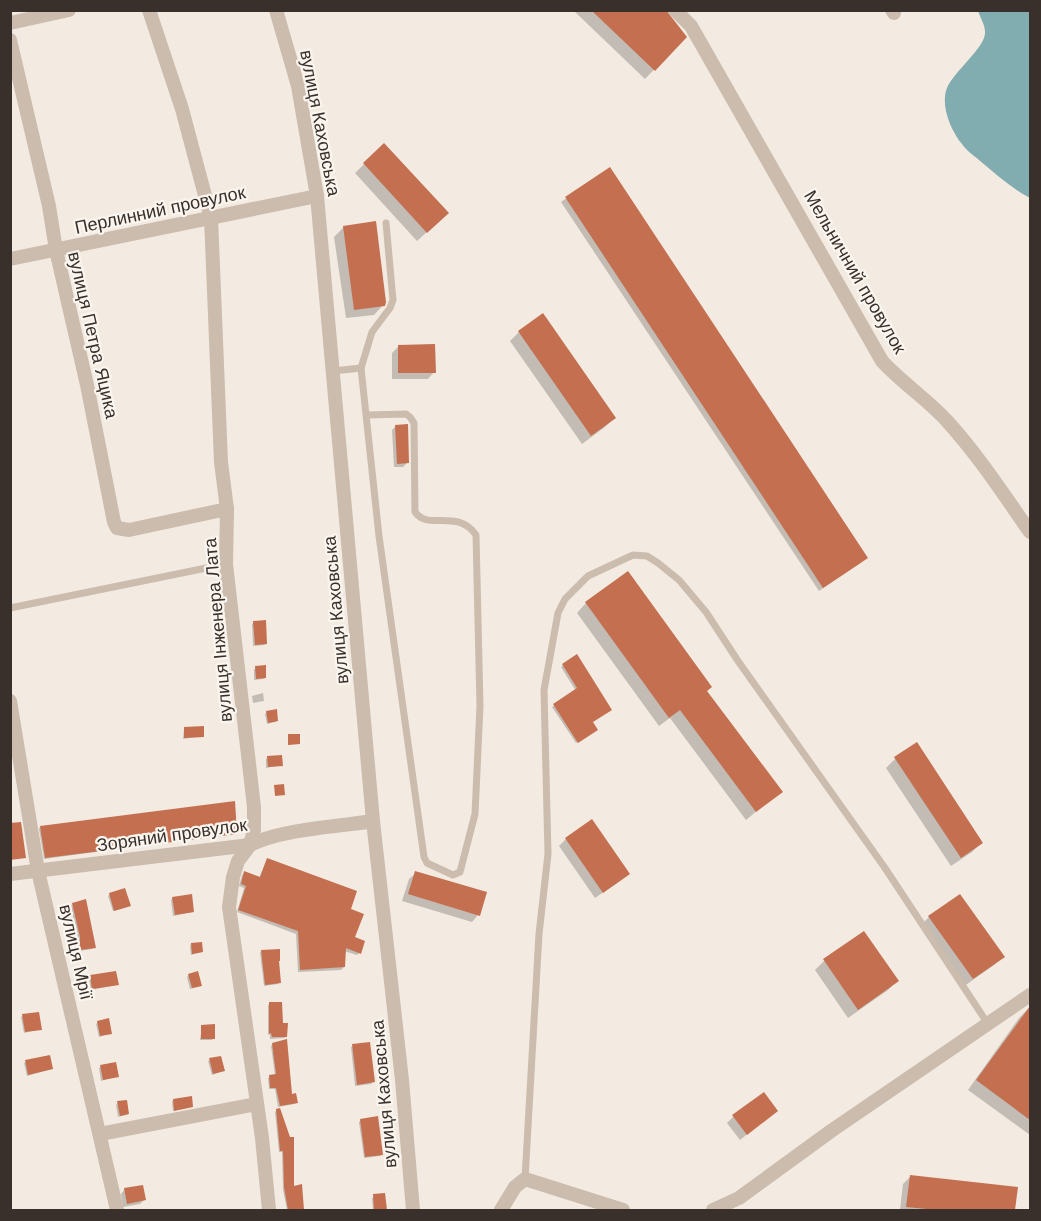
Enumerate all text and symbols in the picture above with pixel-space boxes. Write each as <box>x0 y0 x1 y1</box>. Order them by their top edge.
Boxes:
street label: вулиця Каховська <box>296 48 344 199</box>
street label: Перлинний провулок <box>73 182 247 238</box>
street label: Мельничний провулок <box>800 187 910 357</box>
street label: вулиця Петра Яцика <box>64 250 122 421</box>
street label: вулиця Каховська <box>319 534 352 685</box>
street label: вулиця Інженера Лата <box>200 536 236 723</box>
street label: Зоряний провулок <box>96 815 249 855</box>
street label: вулиця Мрії <box>55 902 97 1002</box>
street label: вулиця Каховська <box>367 1018 400 1169</box>

